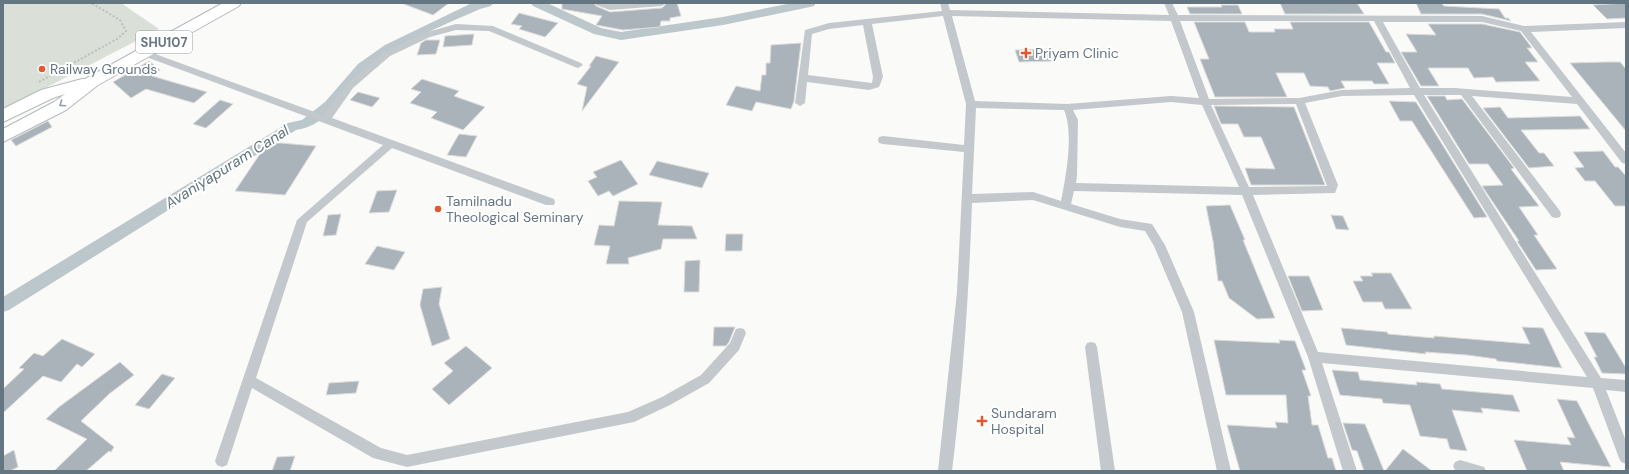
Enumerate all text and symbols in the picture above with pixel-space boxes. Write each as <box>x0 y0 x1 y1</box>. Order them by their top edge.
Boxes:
road number: SHU107 <box>136 31 192 53</box>
place label: Priyam Clinic <box>1035 44 1119 62</box>
marker: Priyam Clinic <box>1020 47 1032 59</box>
place label: Railway Grounds <box>50 60 157 78</box>
marker: Railway Grounds <box>37 64 47 74</box>
one-way arrow <box>59 99 66 106</box>
water label: Avaniyapuram Canal <box>160 120 293 214</box>
place label: Tamilnadu Theological Seminary <box>446 192 584 226</box>
marker: Tamilnadu Theological Seminary <box>433 204 443 214</box>
place label: Sundaram Hospital <box>991 404 1057 438</box>
marker: Sundaram Hospital <box>976 415 988 427</box>

